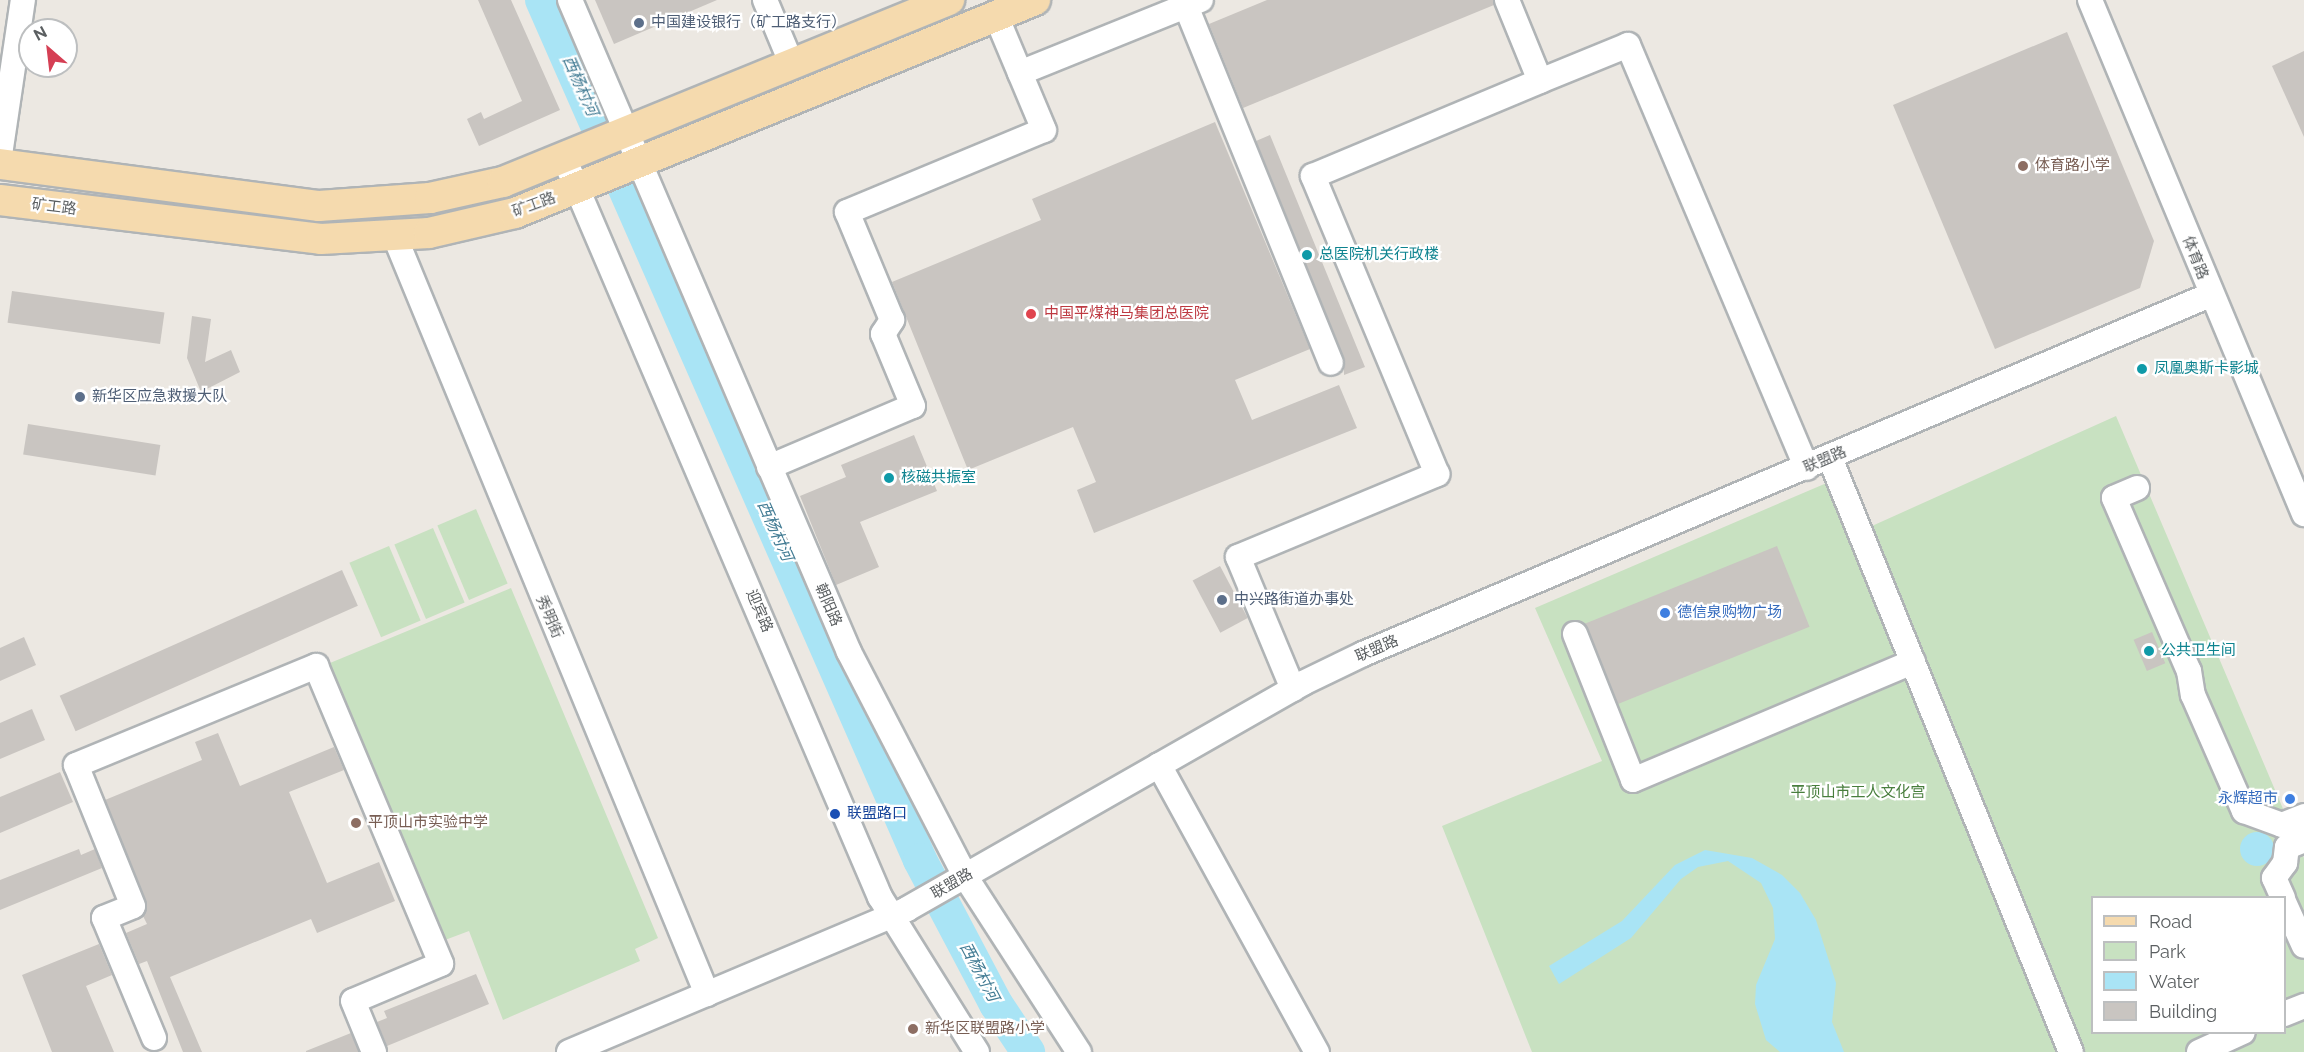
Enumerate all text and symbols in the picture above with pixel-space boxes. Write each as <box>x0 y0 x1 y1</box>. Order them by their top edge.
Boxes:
place label: 中国建设银行（矿工路支行） <box>651 14 846 32</box>
marker: 中国建设银行（矿工路支行） <box>632 16 646 30</box>
north arrow <box>18 18 78 78</box>
text: N <box>30 22 50 45</box>
water label: 西杨村河 <box>558 53 602 119</box>
place label: 体育路小学 <box>2035 157 2110 175</box>
marker: 体育路小学 <box>2016 159 2030 173</box>
street label: 矿工路 <box>510 189 558 221</box>
street label: 矿工路 <box>31 195 77 219</box>
street label: 体育路 <box>2178 234 2212 282</box>
place label: 总医院机关行政楼 <box>1319 246 1439 264</box>
marker: 总医院机关行政楼 <box>1300 248 1314 262</box>
marker: 中国平煤神马集团总医院 <box>1022 305 1040 323</box>
place label: 中国平煤神马集团总医院 <box>1044 305 1209 323</box>
place label: 凤凰奥斯卡影城 <box>2154 360 2259 378</box>
marker: 凤凰奥斯卡影城 <box>2135 362 2149 376</box>
place label: 新华区应急救援大队 <box>92 388 227 406</box>
marker: 新华区应急救援大队 <box>73 390 87 404</box>
street label: 联盟路 <box>1801 443 1849 477</box>
place label: 核磁共振室 <box>901 469 976 487</box>
marker: 核磁共振室 <box>882 471 896 485</box>
water label: 西杨村河 <box>753 498 797 564</box>
street label: 朝阳路 <box>811 581 845 629</box>
street label: 迎宾路 <box>742 587 776 635</box>
place label: 中兴路街道办事处 <box>1234 591 1354 609</box>
street label: 秀明街 <box>532 593 566 641</box>
marker: 中兴路街道办事处 <box>1215 593 1229 607</box>
place label: 德信泉购物广场 <box>1677 604 1782 622</box>
marker: 德信泉购物广场 <box>1658 606 1672 620</box>
street label: 联盟路 <box>1353 632 1401 666</box>
place label: 公共卫生间 <box>2161 642 2236 660</box>
marker: 公共卫生间 <box>2142 644 2156 658</box>
park label: 平顶山市工人文化宫 <box>1791 784 1925 802</box>
place label: 永辉超市 <box>2218 790 2278 808</box>
marker: 永辉超市 <box>2283 792 2297 806</box>
place label: 联盟路口 <box>847 805 907 823</box>
marker: 联盟路口 <box>828 807 842 821</box>
place label: 平顶山市实验中学 <box>368 814 488 832</box>
marker: 平顶山市实验中学 <box>349 816 363 830</box>
street label: 联盟路 <box>928 865 976 903</box>
legend <box>2091 896 2286 1034</box>
text: Road <box>2149 911 2192 932</box>
water label: 西杨村河 <box>956 939 1002 1005</box>
text: Park <box>2149 941 2186 962</box>
text: Water <box>2149 971 2199 992</box>
text: Building <box>2149 1001 2217 1022</box>
place label: 新华区联盟路小学 <box>925 1020 1045 1038</box>
marker: 新华区联盟路小学 <box>906 1022 920 1036</box>

